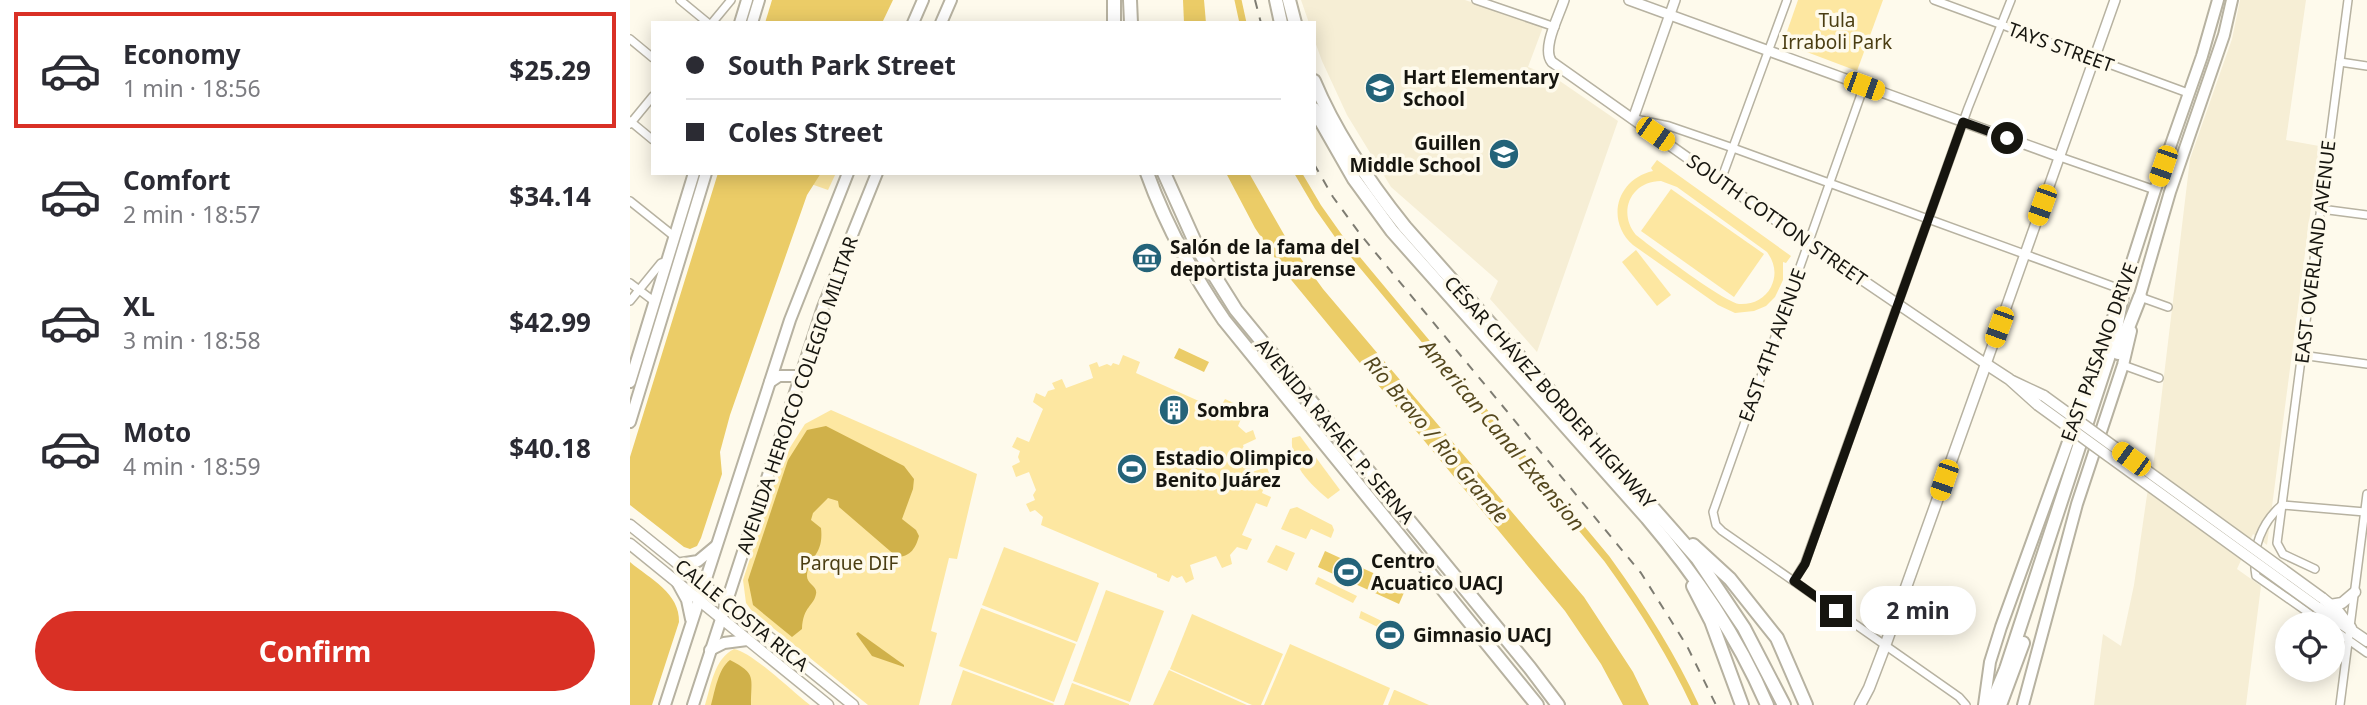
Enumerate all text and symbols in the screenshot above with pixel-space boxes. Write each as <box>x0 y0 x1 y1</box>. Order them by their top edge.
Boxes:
park label: Tula Irraboli Park <box>1782 7 1892 55</box>
street label: TAYS STREET <box>2004 16 2118 78</box>
text: Economy <box>123 36 241 72</box>
icon: car <box>39 39 102 102</box>
text: South Park Street <box>728 47 956 83</box>
text: $25.29 <box>509 52 591 88</box>
place label: Hart Elementary School <box>1403 64 1560 112</box>
car <box>1841 69 1888 103</box>
school or university icon: Hart Elementary School <box>1363 71 1397 105</box>
text: 1 min · 18:56 <box>123 72 261 104</box>
car <box>1632 113 1679 155</box>
text: Coles Street <box>728 114 883 150</box>
route start <box>1991 122 2023 154</box>
place label: Guillen Middle School <box>1349 130 1481 178</box>
school or university icon: Guillen Middle School <box>1487 137 1521 171</box>
street label: EAST OVERLAND AVENUE <box>2288 139 2342 365</box>
car <box>2147 143 2180 189</box>
street label: SOUTH COTTON STREET <box>1682 148 1873 292</box>
text: Comfort <box>123 162 231 198</box>
icon: car <box>39 165 102 228</box>
text: $34.14 <box>509 178 591 214</box>
car <box>2025 182 2060 228</box>
text: 2 min · 18:57 <box>123 198 261 230</box>
street label: AVENIDA HEROICO COLEGIO MILITAR <box>730 233 864 557</box>
place label: Salón de la fama del deportista juarense <box>1170 234 1360 282</box>
museum icon: Salón de la fama del deportista juarense <box>1130 241 1164 275</box>
street label: EAST PAISANO DRIVE <box>2055 259 2143 445</box>
street label: EAST 4TH AVENUE <box>1732 265 1812 425</box>
street label: CÉSAR CHÁVEZ BORDER HIGHWAY <box>1438 270 1662 514</box>
text: XL <box>123 288 155 324</box>
icon: car <box>39 291 102 354</box>
text: $42.99 <box>509 304 591 340</box>
car <box>1982 304 2017 350</box>
text: 3 min · 18:58 <box>123 324 261 356</box>
water label: American Canal Extension <box>1413 332 1591 537</box>
street label: AVENIDA RAFAEL P. SERNA <box>1250 333 1421 530</box>
water label: Río Bravo / Rio Grande <box>1359 349 1515 529</box>
building icon: Sombra <box>1157 393 1191 427</box>
place label: Sombra <box>1197 397 1269 423</box>
text: Moto <box>123 414 191 450</box>
icon: car <box>39 417 102 480</box>
text: $40.18 <box>509 430 591 466</box>
car <box>2108 438 2155 480</box>
place label: Estadio Olimpico Benito Juárez <box>1155 445 1314 493</box>
text: 4 min · 18:59 <box>123 450 261 482</box>
sports icon: Estadio Olimpico Benito Juárez <box>1115 452 1149 486</box>
car <box>1928 457 1961 503</box>
place label: Centro Acuatico UACJ <box>1371 548 1504 596</box>
park label: Parque DIF <box>800 550 899 576</box>
street label: CALLE COSTA RICA <box>670 553 815 678</box>
sports icon: Centro Acuatico UACJ <box>1331 555 1365 589</box>
callout: 2 min <box>1860 586 1976 636</box>
text: 2 min <box>1886 594 1950 626</box>
route end <box>1820 595 1852 627</box>
button: Confirm <box>35 611 595 691</box>
map controls <box>2275 612 2345 682</box>
button: locate <box>2275 612 2345 682</box>
sports icon: Gimnasio UACJ <box>1373 618 1407 652</box>
place label: Gimnasio UACJ <box>1413 622 1552 648</box>

